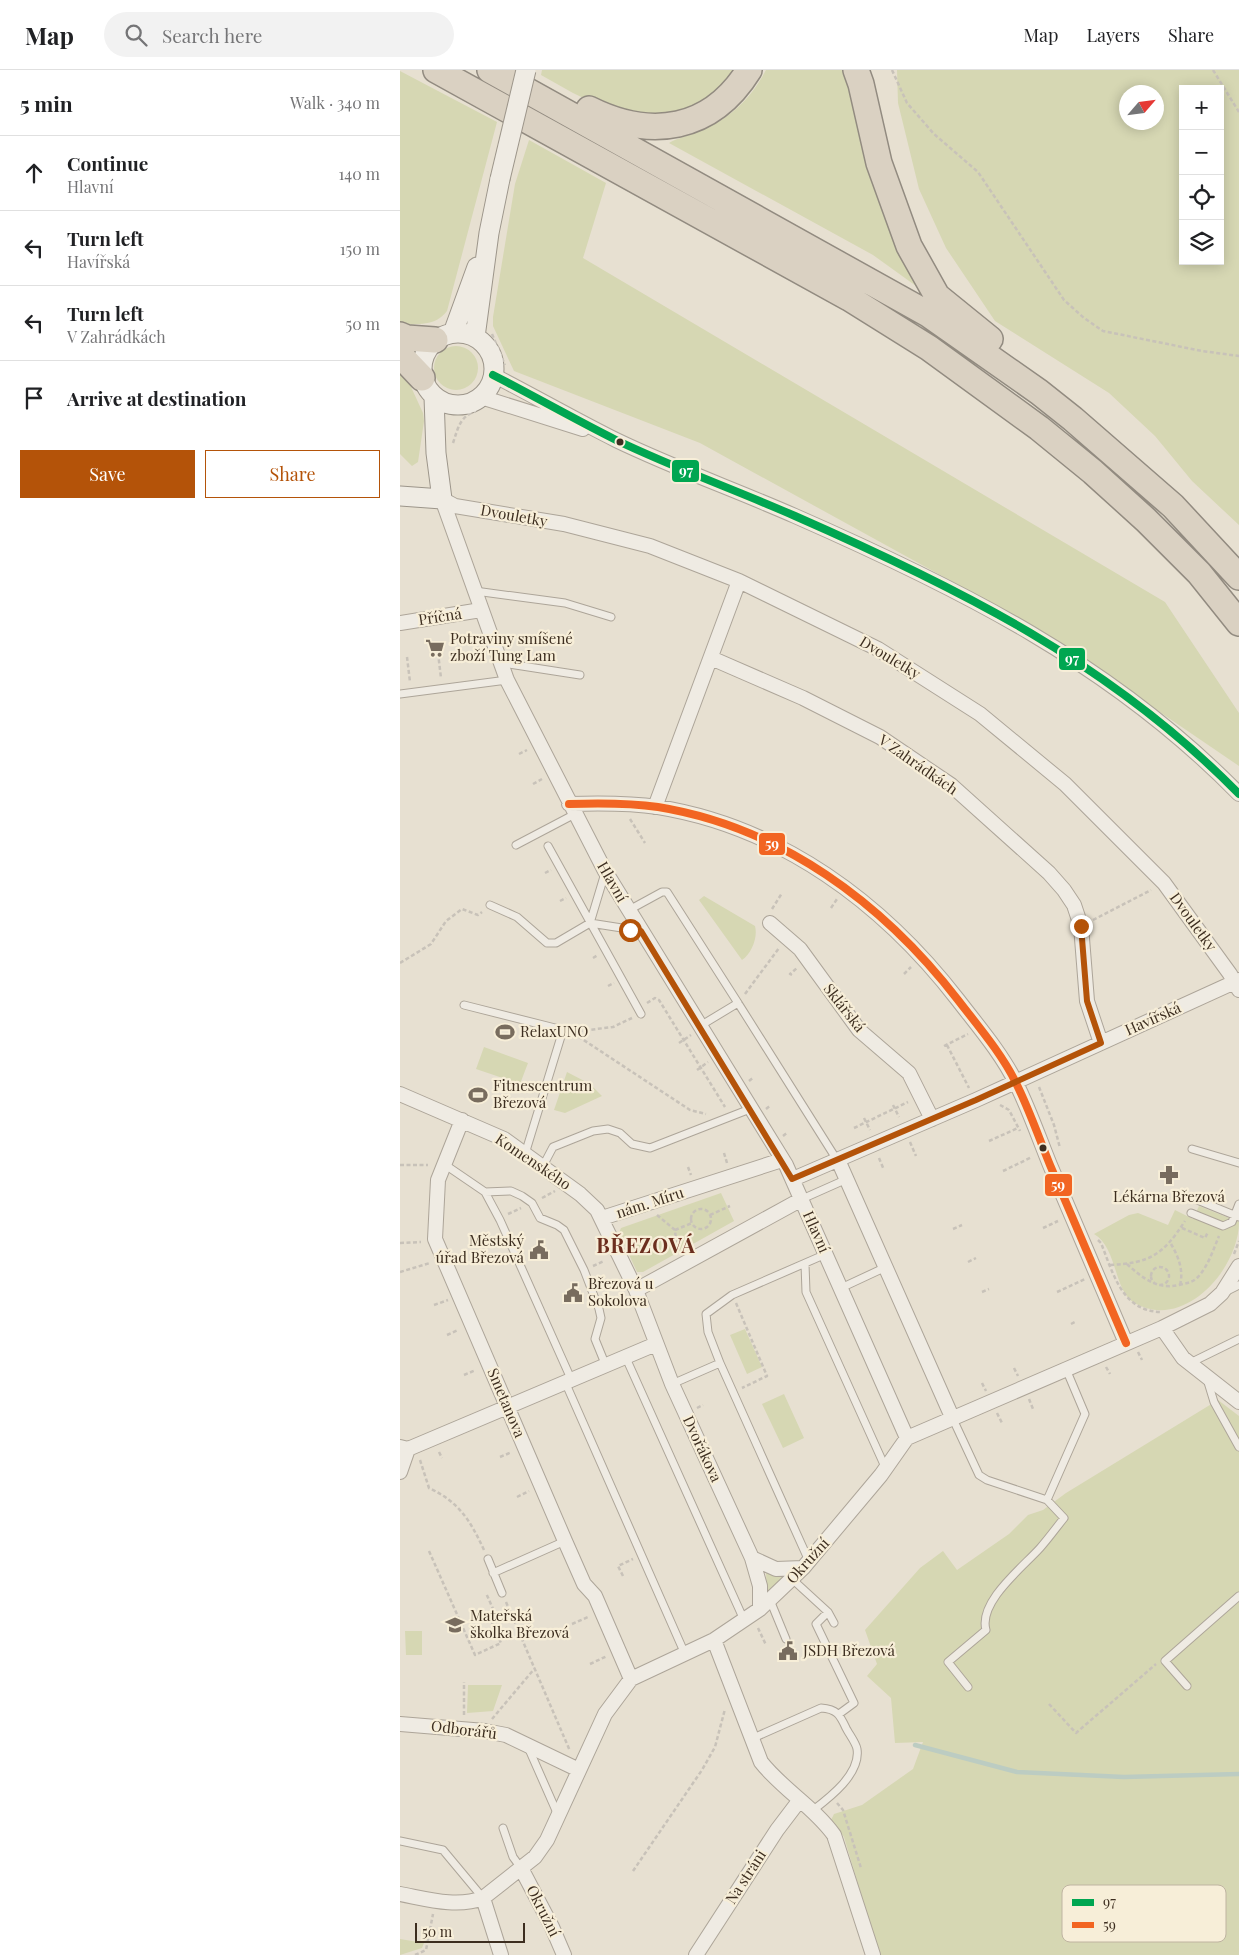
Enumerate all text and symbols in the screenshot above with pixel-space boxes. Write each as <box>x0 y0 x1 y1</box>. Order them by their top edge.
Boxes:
search box <box>104 12 454 57</box>
text: Map <box>25 19 74 51</box>
icon: search <box>122 21 150 49</box>
text: Search here <box>162 22 262 48</box>
text: Map <box>1023 23 1058 47</box>
text: Layers <box>1086 23 1140 47</box>
text: Share <box>1168 23 1214 47</box>
north arrow <box>1119 85 1164 130</box>
map controls <box>1179 85 1224 265</box>
button: + <box>1179 85 1224 130</box>
text: 5 min <box>20 89 73 117</box>
text: Walk · 340 m <box>290 92 380 113</box>
button: − <box>1179 130 1224 175</box>
text: Continue <box>67 150 148 176</box>
icon: ahead <box>20 159 48 187</box>
text: 140 m <box>338 163 380 184</box>
button: locate <box>1179 175 1224 220</box>
text: Hlavní <box>67 176 114 197</box>
button: layers <box>1179 220 1224 265</box>
text: Turn left <box>67 225 144 251</box>
icon: left <box>20 234 48 262</box>
text: 150 m <box>340 238 380 259</box>
text: Havířská <box>67 251 130 272</box>
text: Turn left <box>67 300 144 326</box>
icon: left <box>20 309 48 337</box>
text: 50 m <box>346 313 380 334</box>
text: V Zahrádkách <box>67 326 166 347</box>
icon: arrive <box>20 384 48 412</box>
text: Arrive at destination <box>67 385 247 411</box>
unlabelled marker <box>615 437 625 447</box>
button: Save <box>20 450 195 498</box>
button: Share <box>205 450 380 498</box>
line badge: 97 <box>671 459 700 483</box>
text: 97 <box>679 461 694 480</box>
street label: Dvouletky <box>479 499 550 531</box>
street label: Příčná <box>417 603 463 629</box>
place label: Potraviny smíšené zboží Tung Lam <box>450 628 573 665</box>
street label: Dvouletky <box>856 631 925 683</box>
supermarket icon: Potraviny smíšené zboží Tung Lam <box>424 637 446 659</box>
line badge: 97 <box>1058 647 1086 671</box>
text: 97 <box>1065 649 1080 668</box>
street label: V Zahrádkách <box>874 729 962 799</box>
line badge: 59 <box>758 832 786 856</box>
text: 59 <box>765 834 779 853</box>
street label: Hlavní <box>593 858 633 906</box>
street label: Dvouletky <box>1166 888 1222 955</box>
route end <box>1070 915 1093 938</box>
route start <box>619 919 642 942</box>
street label: Sklářská <box>819 979 870 1036</box>
street label: Havířská <box>1121 997 1184 1039</box>
sports icon: RelaxUNO <box>494 1021 516 1043</box>
place label: RelaxUNO <box>520 1021 588 1041</box>
place label: Fitnescentrum Březová <box>493 1075 593 1112</box>
sports icon: Fitnescentrum Březová <box>467 1084 489 1106</box>
street label: Komenského <box>492 1129 575 1194</box>
unlabelled marker <box>1038 1143 1048 1153</box>
pharmacy icon: Lékárna Březová <box>1158 1164 1180 1186</box>
line badge: 59 <box>1044 1173 1073 1197</box>
text: 59 <box>1051 1175 1065 1194</box>
street label: nám. Míru <box>613 1182 686 1222</box>
place label: Lékárna Březová <box>1113 1186 1225 1206</box>
street label: Hlavní <box>799 1208 835 1256</box>
place label: Městský úřad Březová <box>435 1230 525 1267</box>
district label: BŘEZOVÁ <box>596 1231 696 1258</box>
public building icon: Městský úřad Březová <box>528 1239 550 1261</box>
place label: Březová u Sokolova <box>588 1273 654 1310</box>
public building icon: Březová u Sokolova <box>562 1282 584 1304</box>
street label: Smetanova <box>483 1365 531 1441</box>
street label: Dvořákova <box>679 1412 727 1485</box>
street label: Okružní <box>781 1533 834 1587</box>
place label: Mateřská školka Březová <box>470 1605 570 1642</box>
school or university icon: Mateřská školka Březová <box>444 1614 466 1636</box>
public building icon: JSDH Březová <box>777 1640 799 1662</box>
place label: JSDH Březová <box>802 1640 896 1660</box>
street label: Odborářů <box>430 1715 498 1743</box>
street label: Na stráni <box>720 1845 770 1907</box>
street label: Okružní <box>522 1881 566 1940</box>
legend <box>1062 1885 1226 1942</box>
text: 97 <box>1103 1892 1116 1911</box>
text: 59 <box>1103 1915 1116 1934</box>
scale bar <box>415 1920 525 1943</box>
text: 50 m <box>422 1922 452 1941</box>

